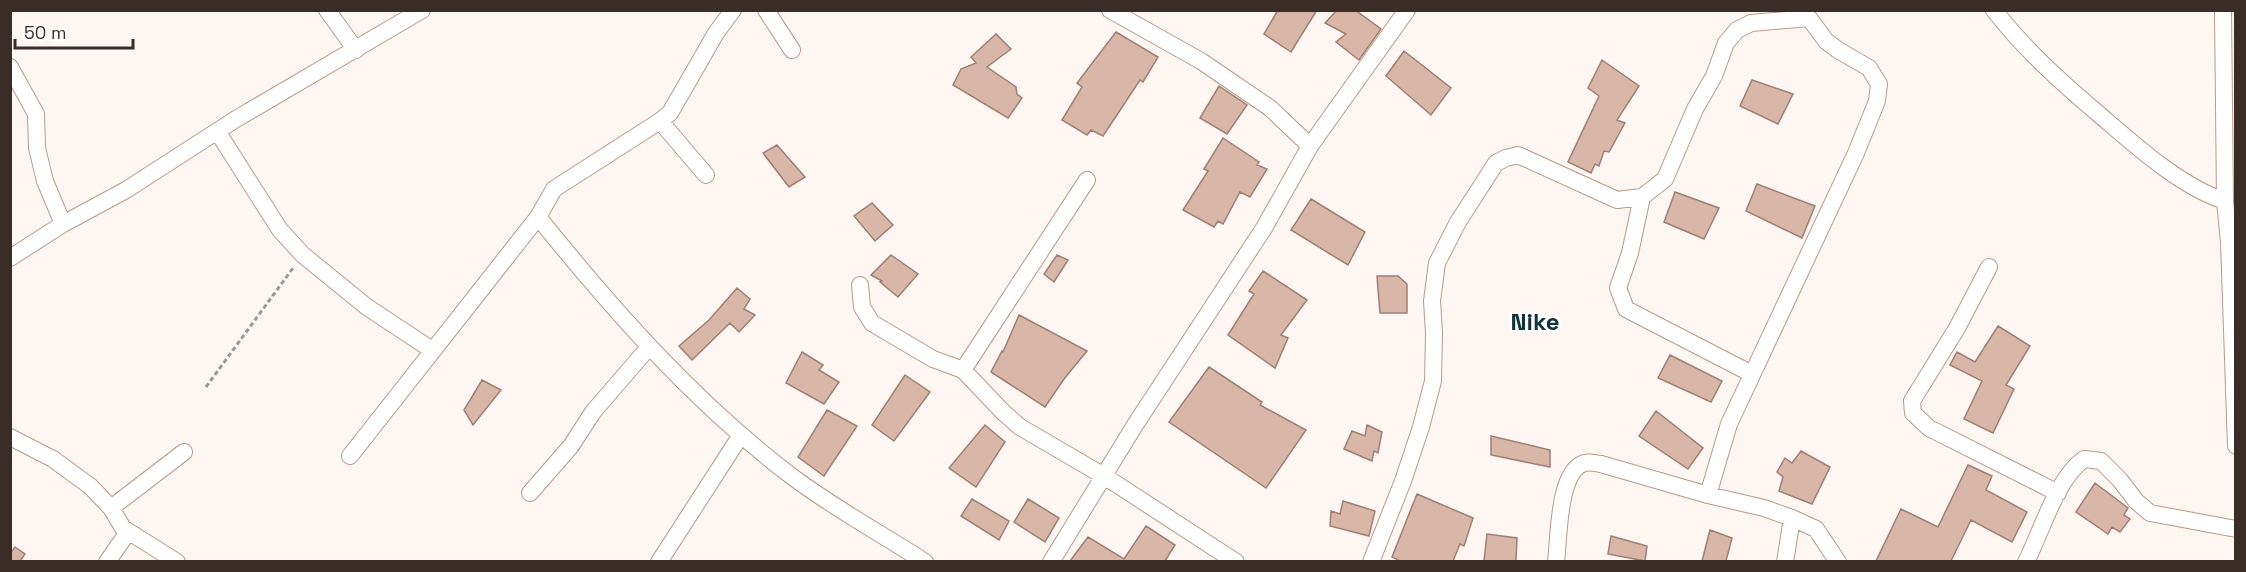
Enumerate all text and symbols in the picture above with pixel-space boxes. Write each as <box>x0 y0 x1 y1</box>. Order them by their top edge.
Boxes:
scale bar <box>15 12 134 50</box>
text: 50 m <box>24 21 66 44</box>
district label: Nike <box>1510 306 1560 337</box>

